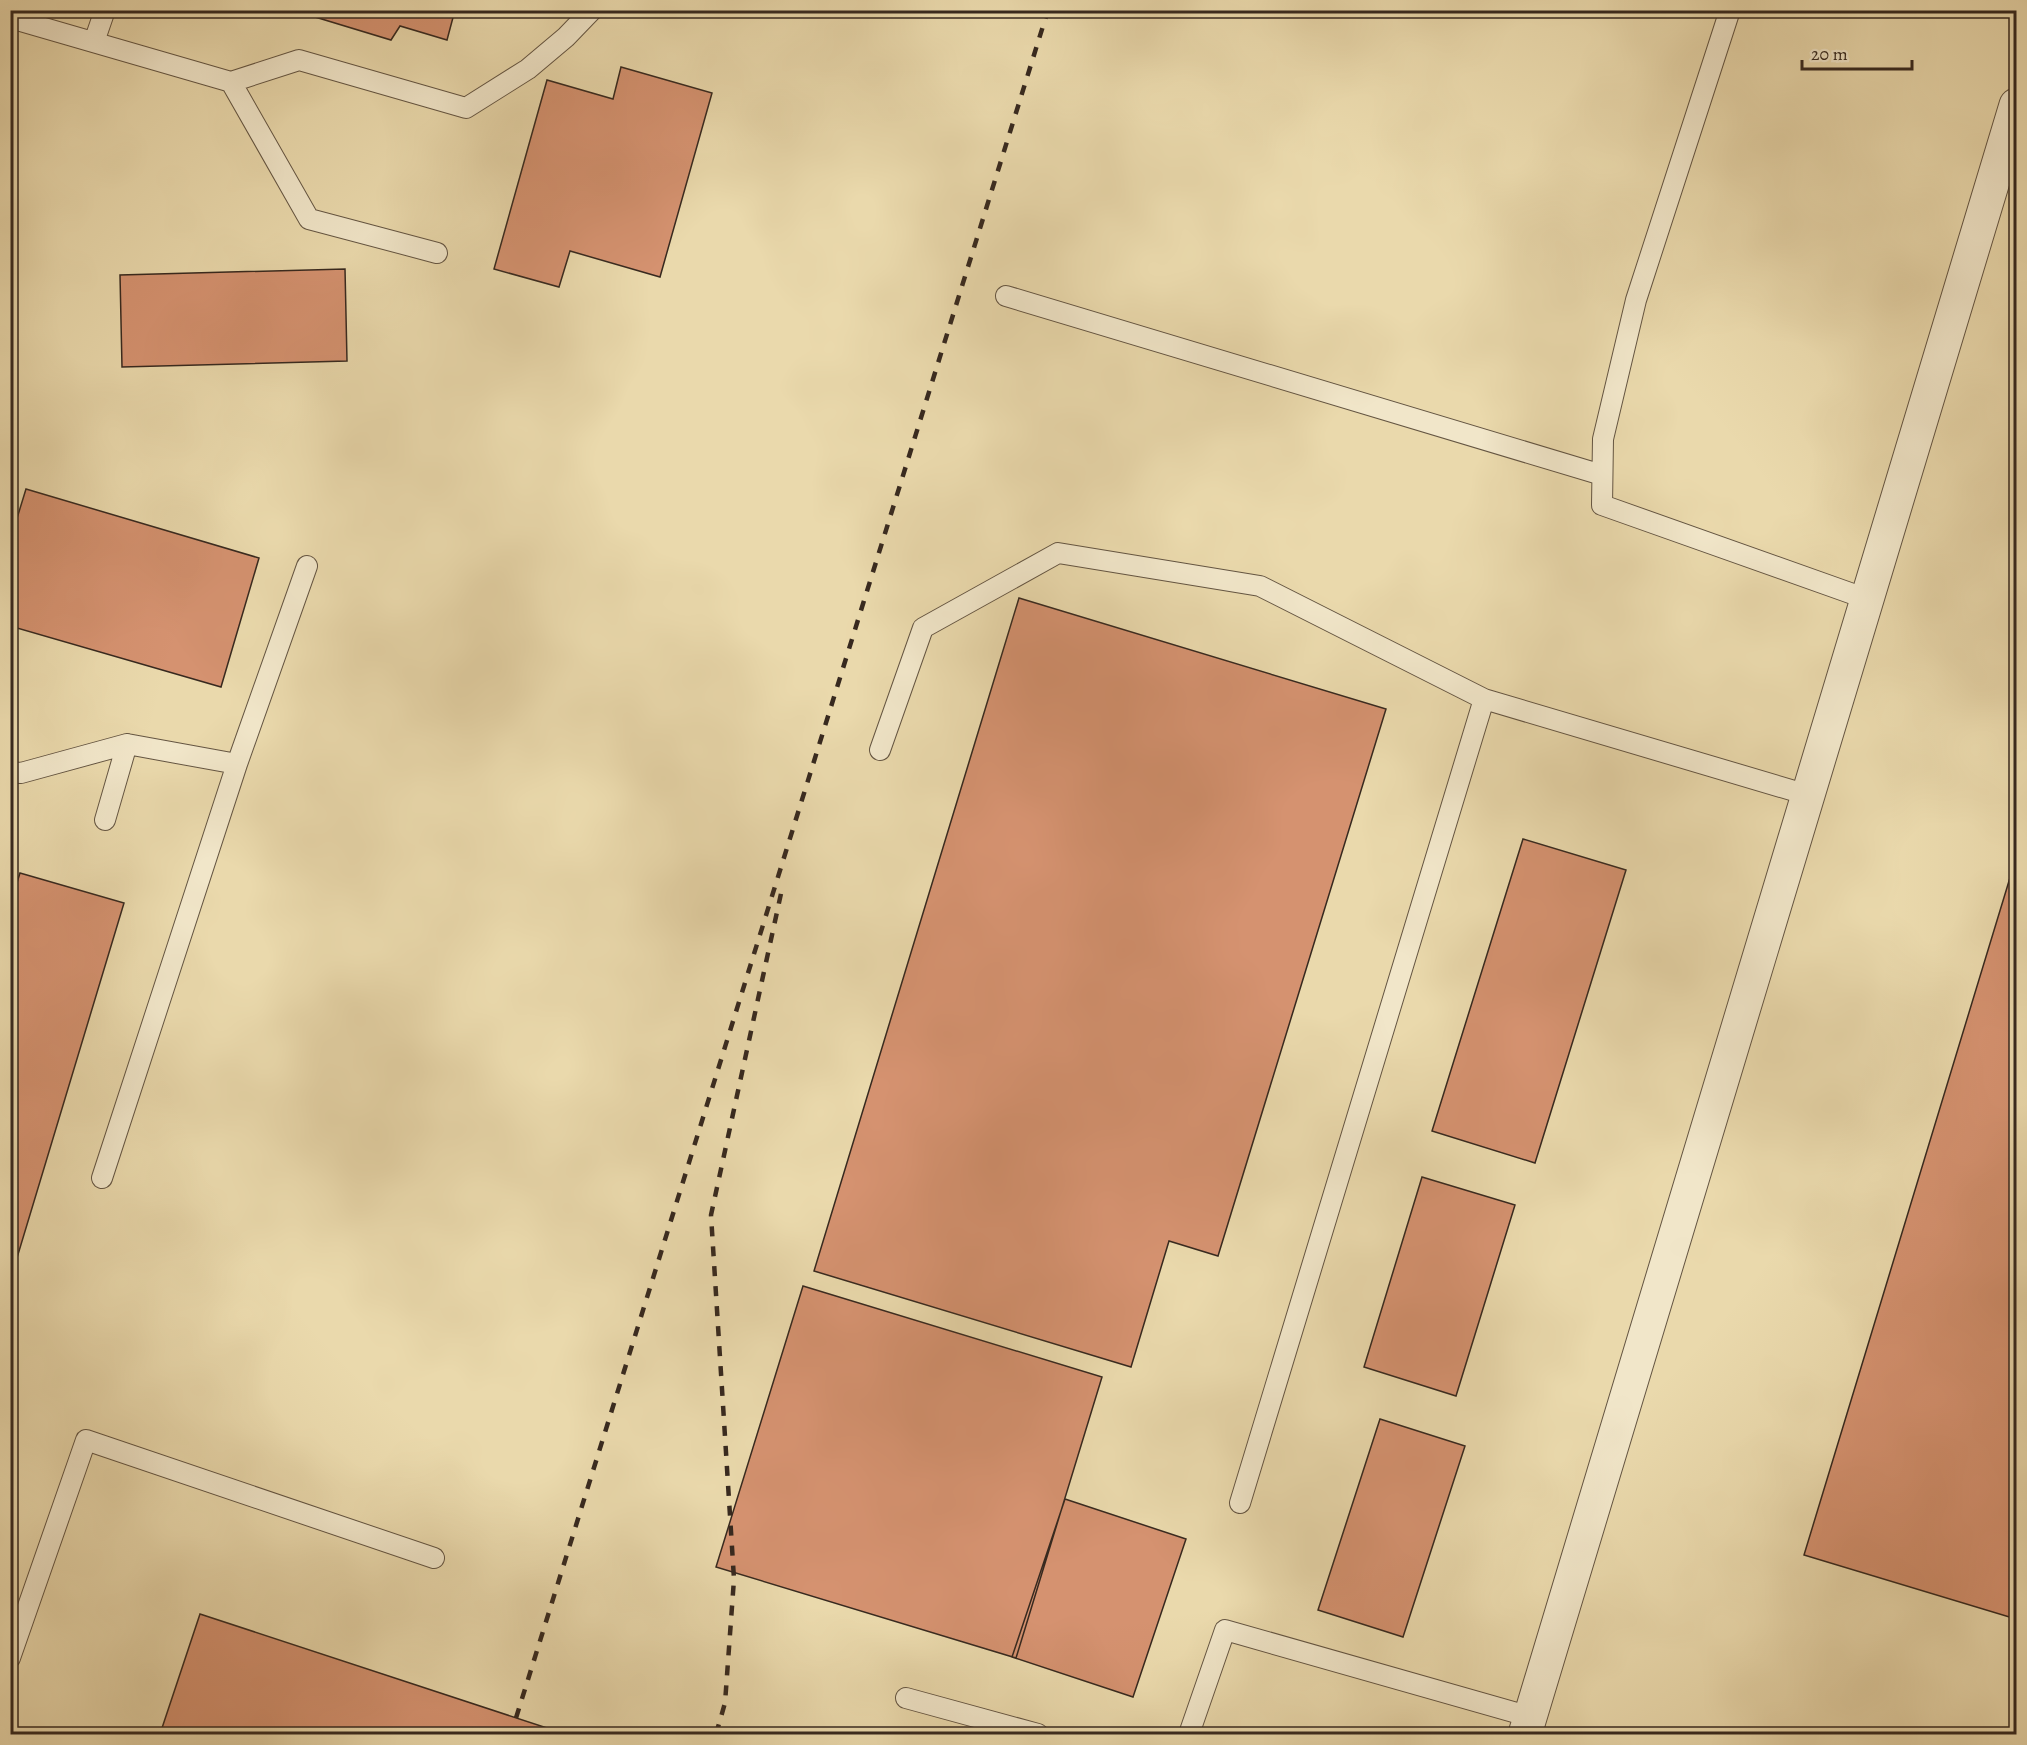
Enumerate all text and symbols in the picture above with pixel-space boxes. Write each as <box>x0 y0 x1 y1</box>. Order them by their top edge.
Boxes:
scale bar <box>1802 33 1912 71</box>
text: 20 m <box>1811 42 1848 66</box>

